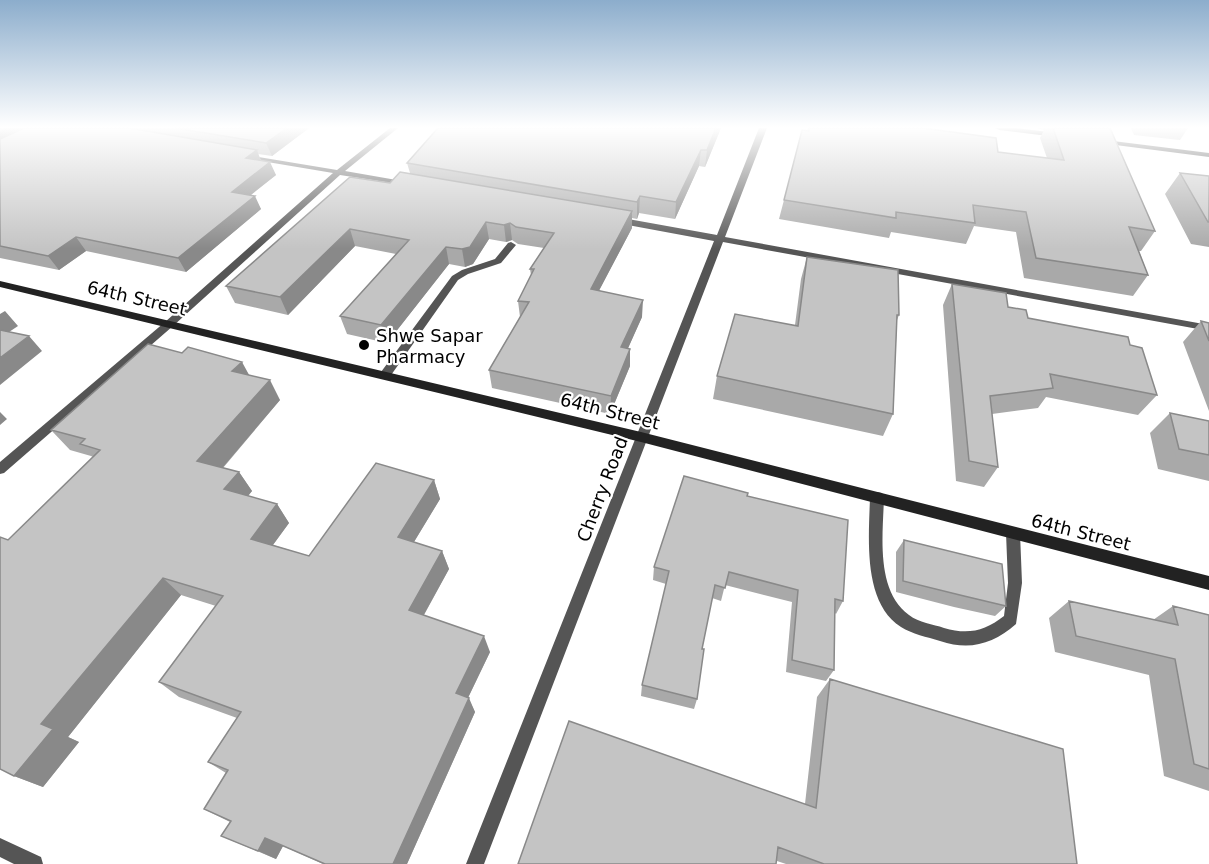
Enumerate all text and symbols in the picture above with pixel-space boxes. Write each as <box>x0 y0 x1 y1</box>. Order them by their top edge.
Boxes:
street label: 64th Street <box>85 276 189 320</box>
place label: Shwe Sapar Pharmacy <box>376 325 483 367</box>
marker: Shwe Sapar Pharmacy <box>357 338 371 352</box>
street label: 64th Street <box>558 388 662 434</box>
street label: Cherry Road <box>572 433 632 545</box>
street label: 64th Street <box>1029 509 1133 555</box>

